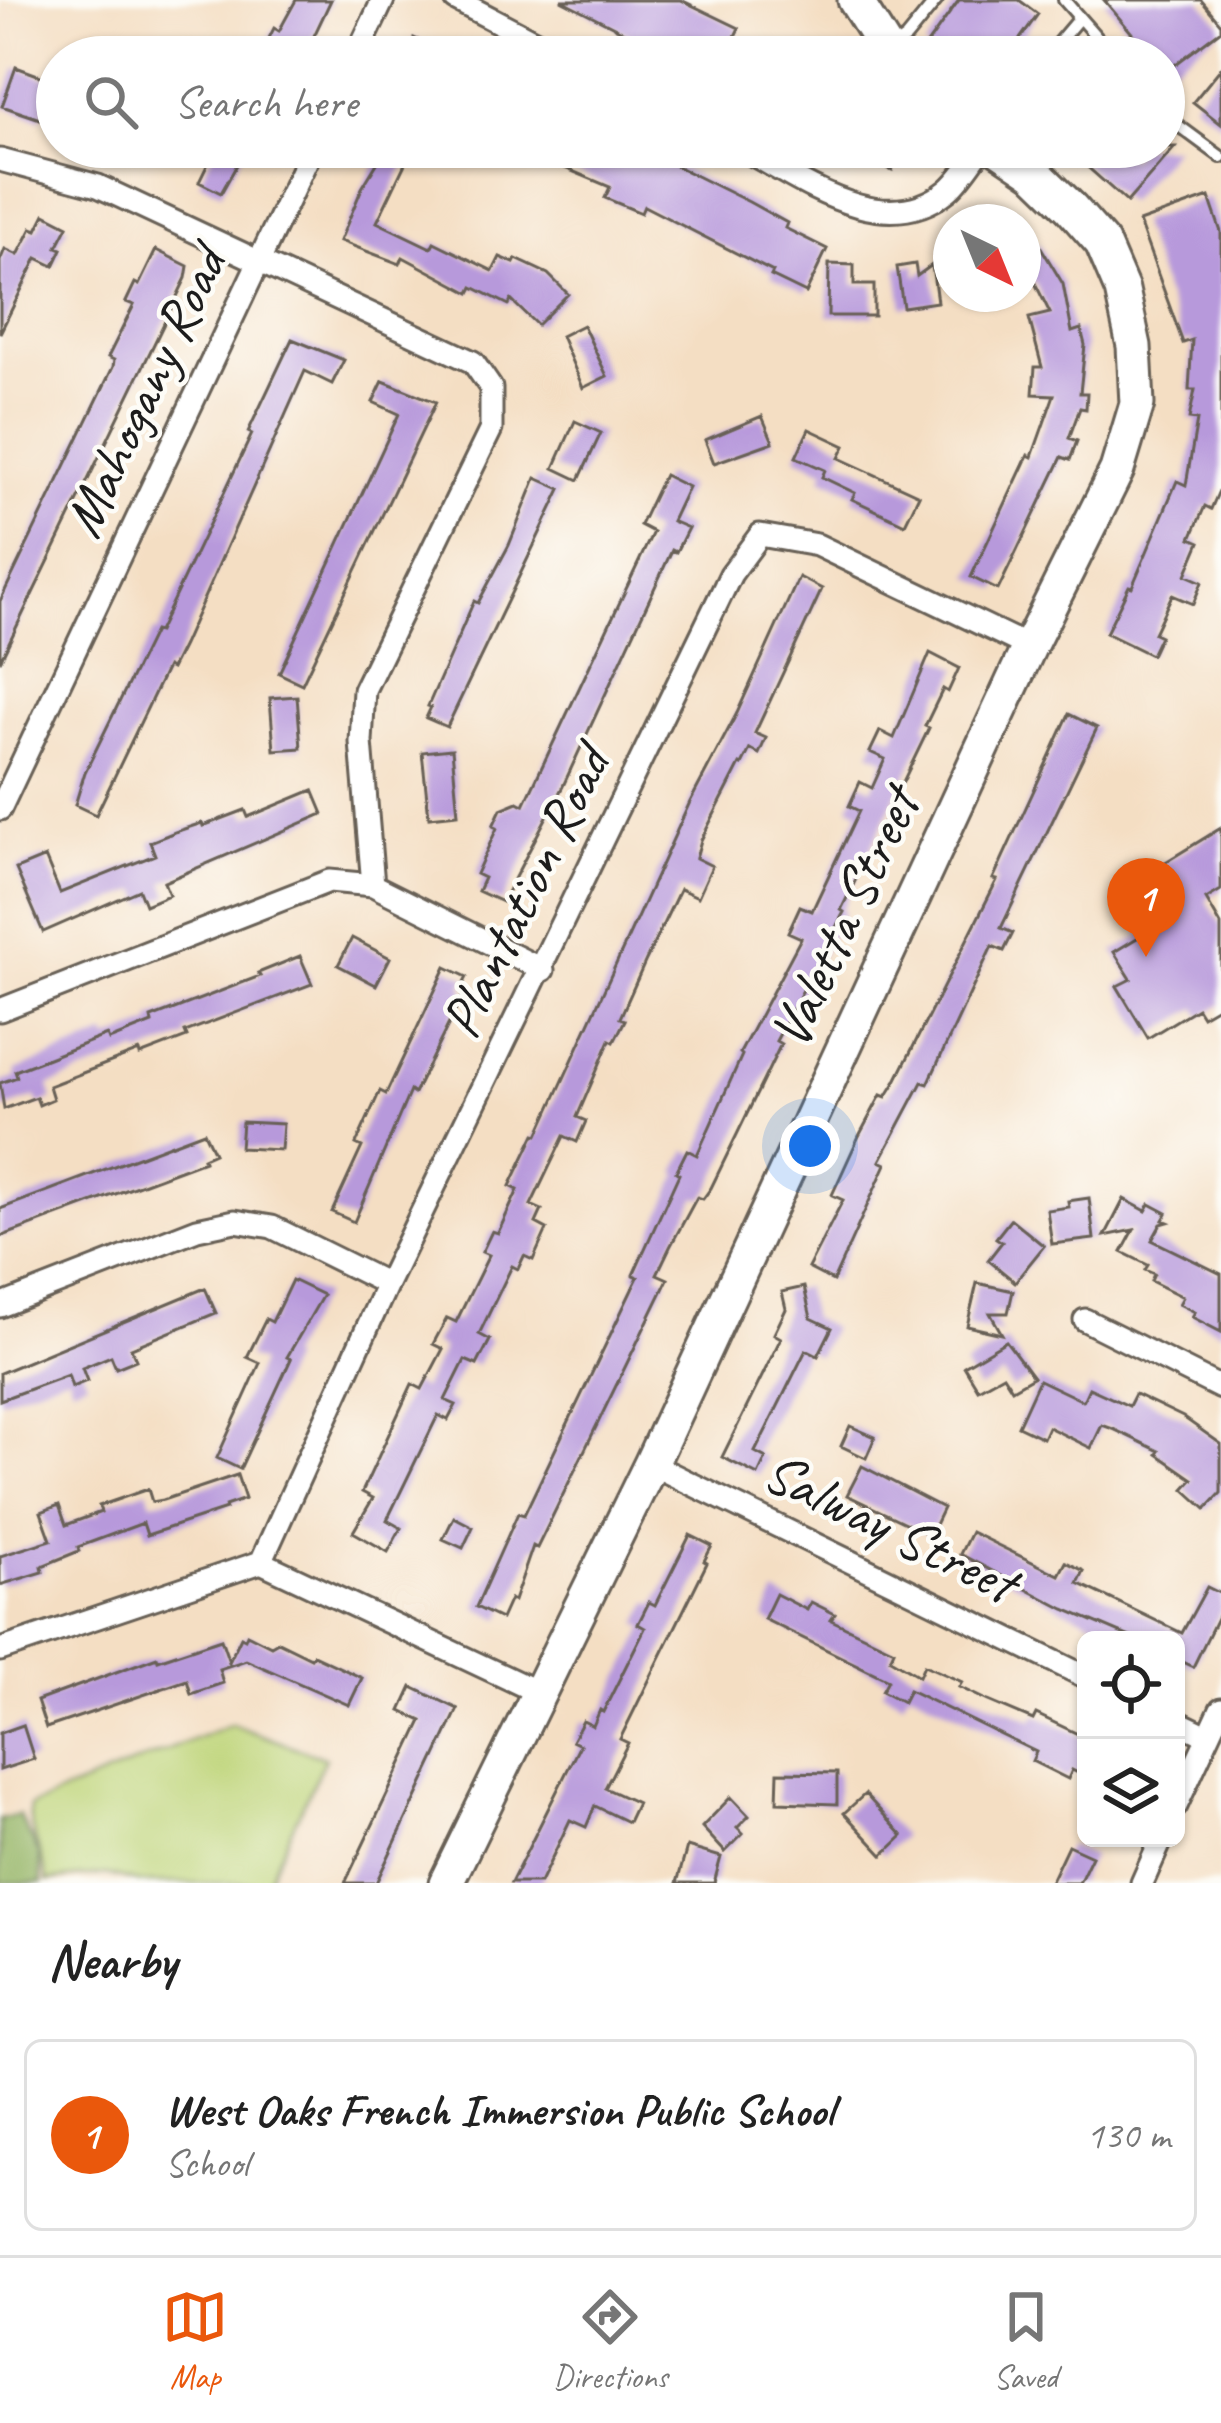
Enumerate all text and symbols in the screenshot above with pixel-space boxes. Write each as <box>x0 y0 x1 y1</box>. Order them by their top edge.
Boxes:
search box <box>36 36 1185 168</box>
icon: search <box>78 69 144 135</box>
text: Search here <box>174 74 357 131</box>
north arrow <box>933 204 1041 312</box>
street label: Mahogany Road <box>46 228 246 548</box>
street label: Plantation Road <box>424 728 629 1049</box>
street label: Valetta Street <box>753 771 938 1059</box>
pin: 1 <box>1107 858 1185 957</box>
your location <box>780 1116 840 1176</box>
street label: Salway Street <box>752 1435 1034 1622</box>
map controls <box>1077 1631 1185 1847</box>
button: locate <box>1077 1631 1185 1739</box>
button: layers <box>1077 1739 1185 1847</box>
text: Nearby <box>48 1929 176 1993</box>
text: West Oaks French Immersion Public School <box>165 2082 834 2139</box>
text: 1 <box>81 2111 99 2160</box>
text: 130 m <box>1086 2111 1170 2160</box>
text: School <box>165 2139 249 2188</box>
tab: Map <box>162 2284 228 2398</box>
tab: Directions <box>553 2284 668 2398</box>
tab: Saved <box>993 2284 1059 2398</box>

